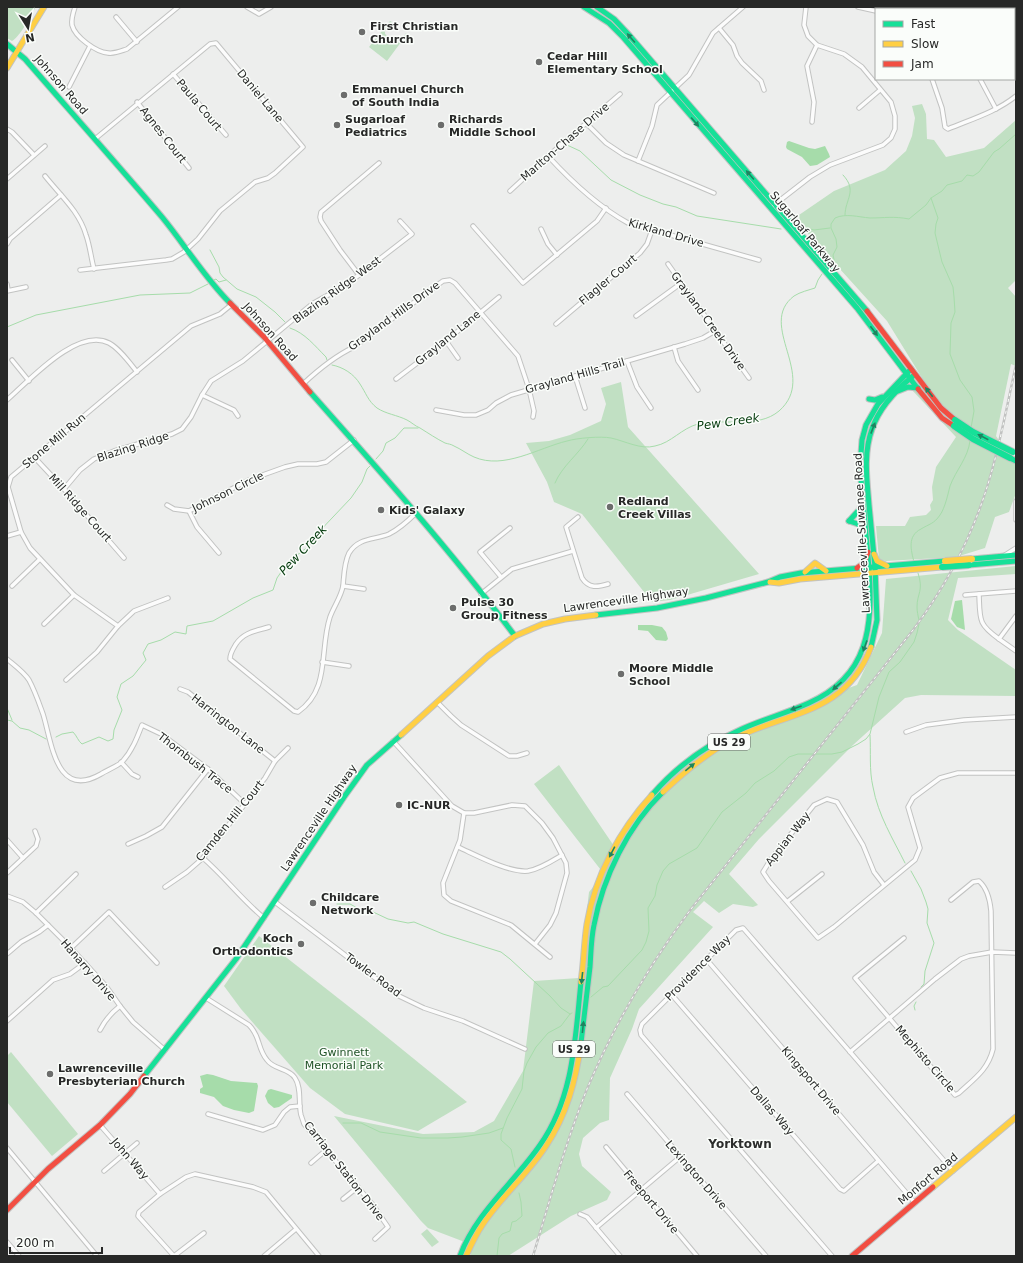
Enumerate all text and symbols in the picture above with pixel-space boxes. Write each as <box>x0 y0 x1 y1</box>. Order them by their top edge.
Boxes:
north arrow <box>8 8 48 48</box>
legend <box>875 8 1015 80</box>
text: Fast <box>911 17 935 31</box>
place label: First Christian Church <box>370 20 458 46</box>
marker: First Christian Church <box>357 27 367 37</box>
text: N <box>24 30 36 45</box>
one-way arrow <box>627 32 636 43</box>
text: Slow <box>911 37 939 51</box>
place label: Cedar Hill Elementary School <box>547 50 663 76</box>
street label: Johnson Road <box>31 52 90 117</box>
marker: Cedar Hill Elementary School <box>534 57 544 67</box>
text: Jam <box>910 57 934 71</box>
street label: Daniel Lane <box>234 67 286 125</box>
street label: Paula Court <box>174 77 225 134</box>
place label: Emmanuel Church of South India <box>352 83 464 109</box>
marker: Emmanuel Church of South India <box>339 90 349 100</box>
street label: Marlton-Chase Drive <box>518 100 612 184</box>
street label: Agnes Court <box>137 104 189 166</box>
place label: Sugarloaf Pediatrics <box>345 113 408 139</box>
place label: Richards Middle School <box>449 113 536 139</box>
one-way arrow <box>691 117 700 127</box>
marker: Sugarloaf Pediatrics <box>332 120 342 130</box>
marker: Richards Middle School <box>436 120 446 130</box>
one-way arrow <box>746 169 755 180</box>
street label: Sugarloaf Parkway <box>767 189 843 276</box>
street label: Kirkland Drive <box>627 216 705 250</box>
street label: Flagler Court <box>577 252 640 308</box>
street label: Blazing Ridge West <box>290 253 384 326</box>
street label: Grayland Creek Drive <box>668 269 748 373</box>
street label: Grayland Hills Drive <box>346 278 442 353</box>
street label: Johnson Road <box>240 299 300 364</box>
street label: Grayland Lane <box>413 308 483 368</box>
one-way arrow <box>870 326 879 337</box>
street label: Grayland Hills Trail <box>524 356 626 396</box>
one-way arrow <box>924 386 933 397</box>
street label: Stone Mill Run <box>20 411 88 471</box>
water label: Pew Creek <box>696 411 761 433</box>
one-way arrow <box>870 421 876 433</box>
street label: Blazing Ridge <box>95 429 171 465</box>
one-way arrow <box>977 434 989 440</box>
street label: Lawrenceville-Suwanee Road <box>851 453 873 613</box>
street label: Johnson Circle <box>189 469 266 515</box>
street label: Mill Ridge Court <box>46 471 114 545</box>
place label: Redland Creek Villas <box>618 495 692 521</box>
marker: Redland Creek Villas <box>605 502 615 512</box>
place label: Kids' Galaxy <box>389 504 465 517</box>
marker: Kids' Galaxy <box>376 505 386 515</box>
water label: Pew Creek <box>276 521 330 578</box>
street label: Lawrenceville Highway <box>563 585 690 615</box>
place label: Pulse 30 Group Fitness <box>461 596 548 622</box>
marker: Pulse 30 Group Fitness <box>448 603 458 613</box>
one-way arrow <box>861 640 867 652</box>
place label: Moore Middle School <box>629 662 713 688</box>
marker: Moore Middle School <box>616 669 626 679</box>
one-way arrow <box>831 682 842 691</box>
street label: Harrington Lane <box>189 691 267 757</box>
one-way arrow <box>789 706 801 712</box>
street label: Thornbush Trace <box>154 729 235 796</box>
road number: US 29 <box>708 734 750 750</box>
street label: Lawrenceville Highway <box>278 762 360 874</box>
one-way arrow <box>685 763 696 772</box>
street label: Camden Hill Court <box>193 777 267 864</box>
place label: IC-NUR <box>407 799 451 812</box>
marker: IC-NUR <box>394 800 404 810</box>
street label: Appian Way <box>763 809 813 869</box>
one-way arrow <box>609 847 616 858</box>
place label: Childcare Network <box>321 891 379 917</box>
marker: Childcare Network <box>308 898 318 908</box>
place label: Koch Orthodontics <box>212 932 293 958</box>
street label: Providence Way <box>662 932 734 1004</box>
street label: Hanarry Drive <box>58 937 118 1003</box>
marker: Koch Orthodontics <box>296 939 306 949</box>
street label: Towler Road <box>342 950 404 1000</box>
one-way arrow <box>578 971 585 984</box>
one-way arrow <box>580 1021 586 1033</box>
street label: Mephisto Circle <box>892 1023 958 1095</box>
road number: US 29 <box>553 1041 595 1057</box>
street label: Kingsport Drive <box>779 1044 844 1118</box>
park label: Gwinnett Memorial Park <box>305 1046 384 1072</box>
place label: Lawrenceville Presbyterian Church <box>58 1062 185 1088</box>
marker: Lawrenceville Presbyterian Church <box>45 1069 55 1079</box>
street label: Dallas Way <box>747 1084 797 1139</box>
street label: Carriage Station Drive <box>301 1119 387 1223</box>
street label: John Way <box>108 1135 152 1183</box>
district label: Yorktown <box>707 1137 772 1151</box>
street label: Lexington Drive <box>663 1138 730 1212</box>
street label: Monfort Road <box>896 1150 960 1208</box>
street label: Freeport Drive <box>621 1168 681 1237</box>
scale bar <box>10 1229 102 1255</box>
text: 200 m <box>16 1236 54 1250</box>

